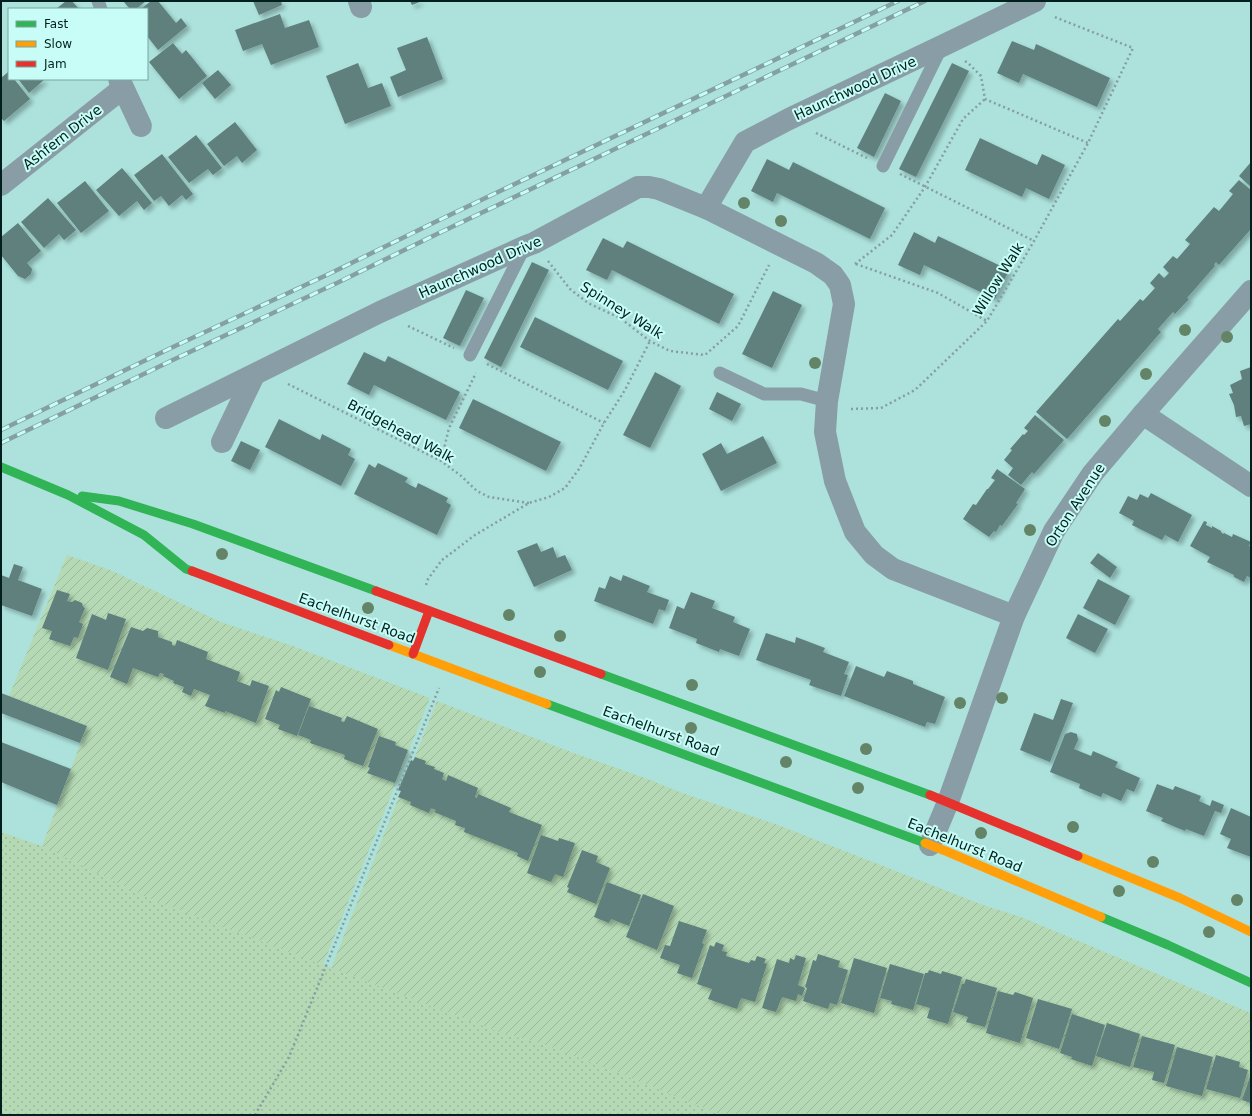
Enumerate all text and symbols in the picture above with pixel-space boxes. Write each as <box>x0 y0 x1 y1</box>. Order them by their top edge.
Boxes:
legend <box>8 8 148 80</box>
text: Fast <box>44 17 68 31</box>
text: Slow <box>44 37 72 51</box>
street label: Haunchwood Drive <box>791 53 919 123</box>
text: Jam <box>43 57 67 71</box>
street label: Ashfern Drive <box>19 101 105 173</box>
street label: Haunchwood Drive <box>416 233 544 301</box>
street label: Willow Walk <box>969 239 1027 319</box>
street label: Spinney Walk <box>578 278 667 342</box>
street label: Bridgehead Walk <box>345 396 458 466</box>
street label: Orton Avenue <box>1042 460 1108 550</box>
street label: Eachelhurst Road <box>297 590 417 646</box>
street label: Eachelhurst Road <box>601 703 721 759</box>
street label: Eachelhurst Road <box>905 815 1025 875</box>

